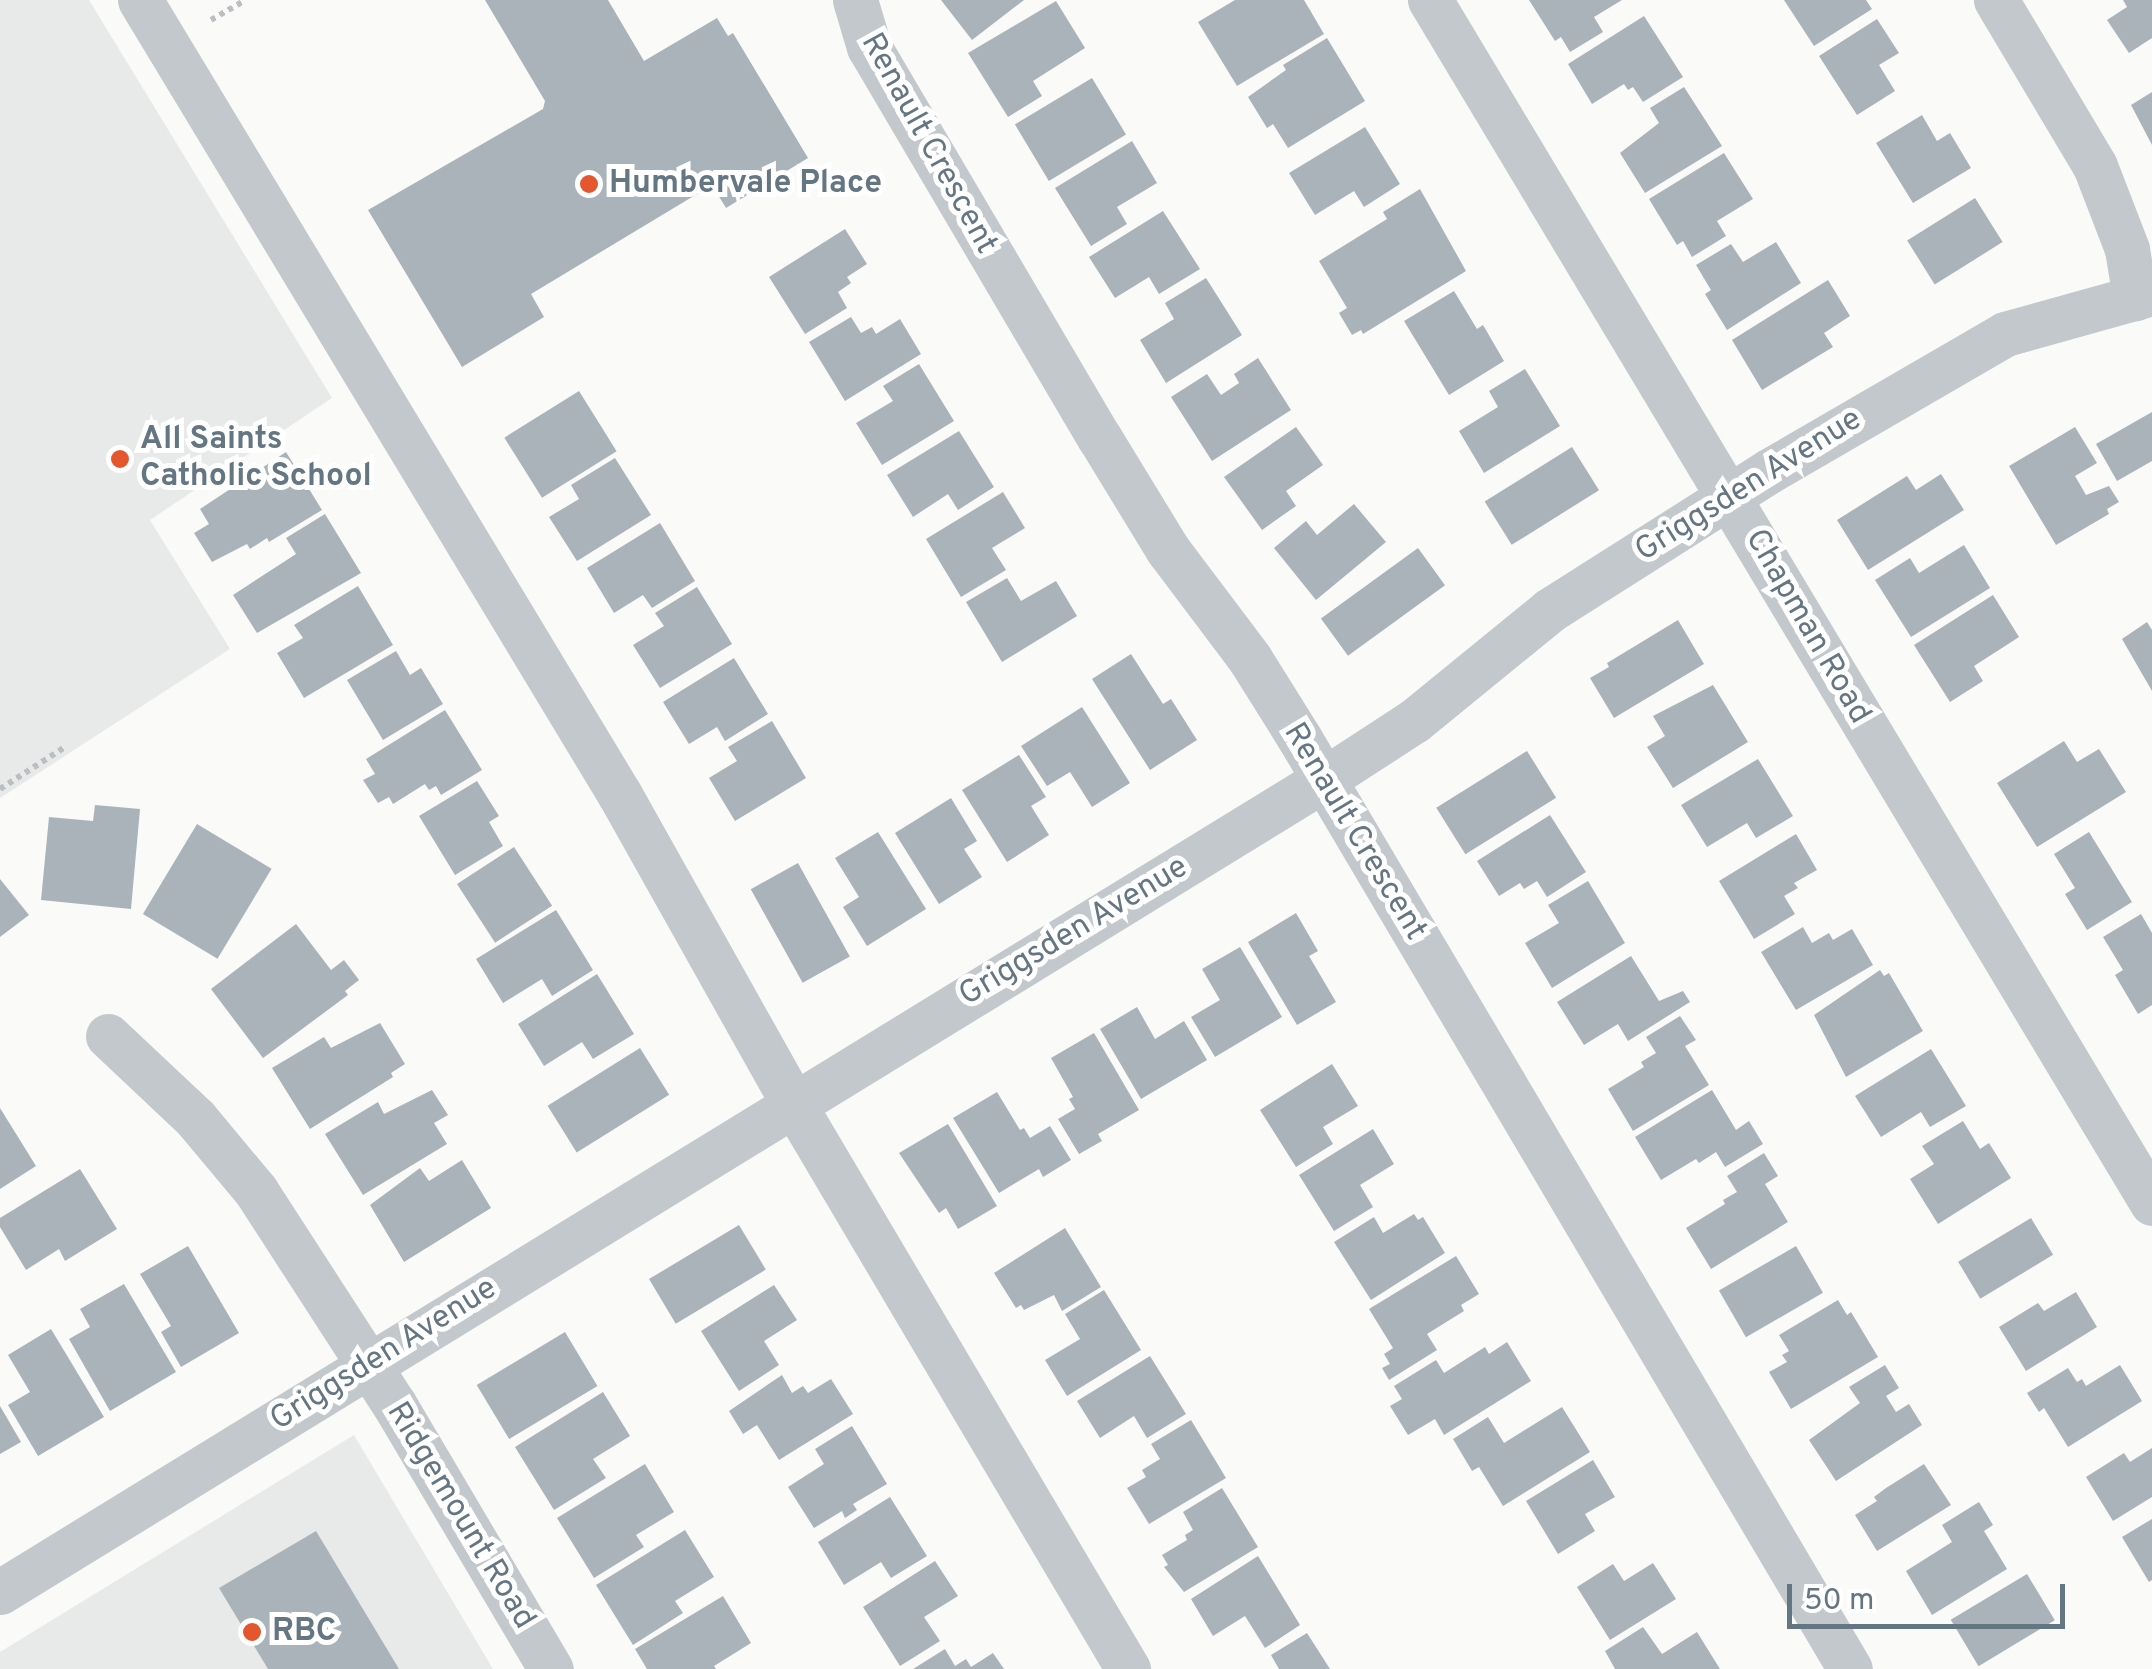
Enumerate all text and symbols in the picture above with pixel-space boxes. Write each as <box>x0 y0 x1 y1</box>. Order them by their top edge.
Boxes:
street label: Renault Crescent <box>851 27 1005 261</box>
place label: Humbervale Place <box>609 165 882 203</box>
marker: Humbervale Place <box>578 173 600 195</box>
street label: Griggsden Avenue <box>1628 401 1870 571</box>
place label: All Saints Catholic School <box>140 422 372 497</box>
marker: All Saints Catholic School <box>109 448 131 470</box>
street label: Chapman Road <box>1736 523 1878 731</box>
street label: Renault Crescent <box>1274 717 1434 947</box>
street label: Griggsden Avenue <box>952 848 1196 1016</box>
street label: Griggsden Avenue <box>263 1270 505 1440</box>
street label: Ridgemount Road <box>377 1396 543 1636</box>
scale bar <box>1792 1564 2070 1626</box>
text: 50 m <box>1804 1583 1874 1620</box>
place label: RBC <box>272 1613 336 1651</box>
marker: RBC <box>241 1621 263 1643</box>

